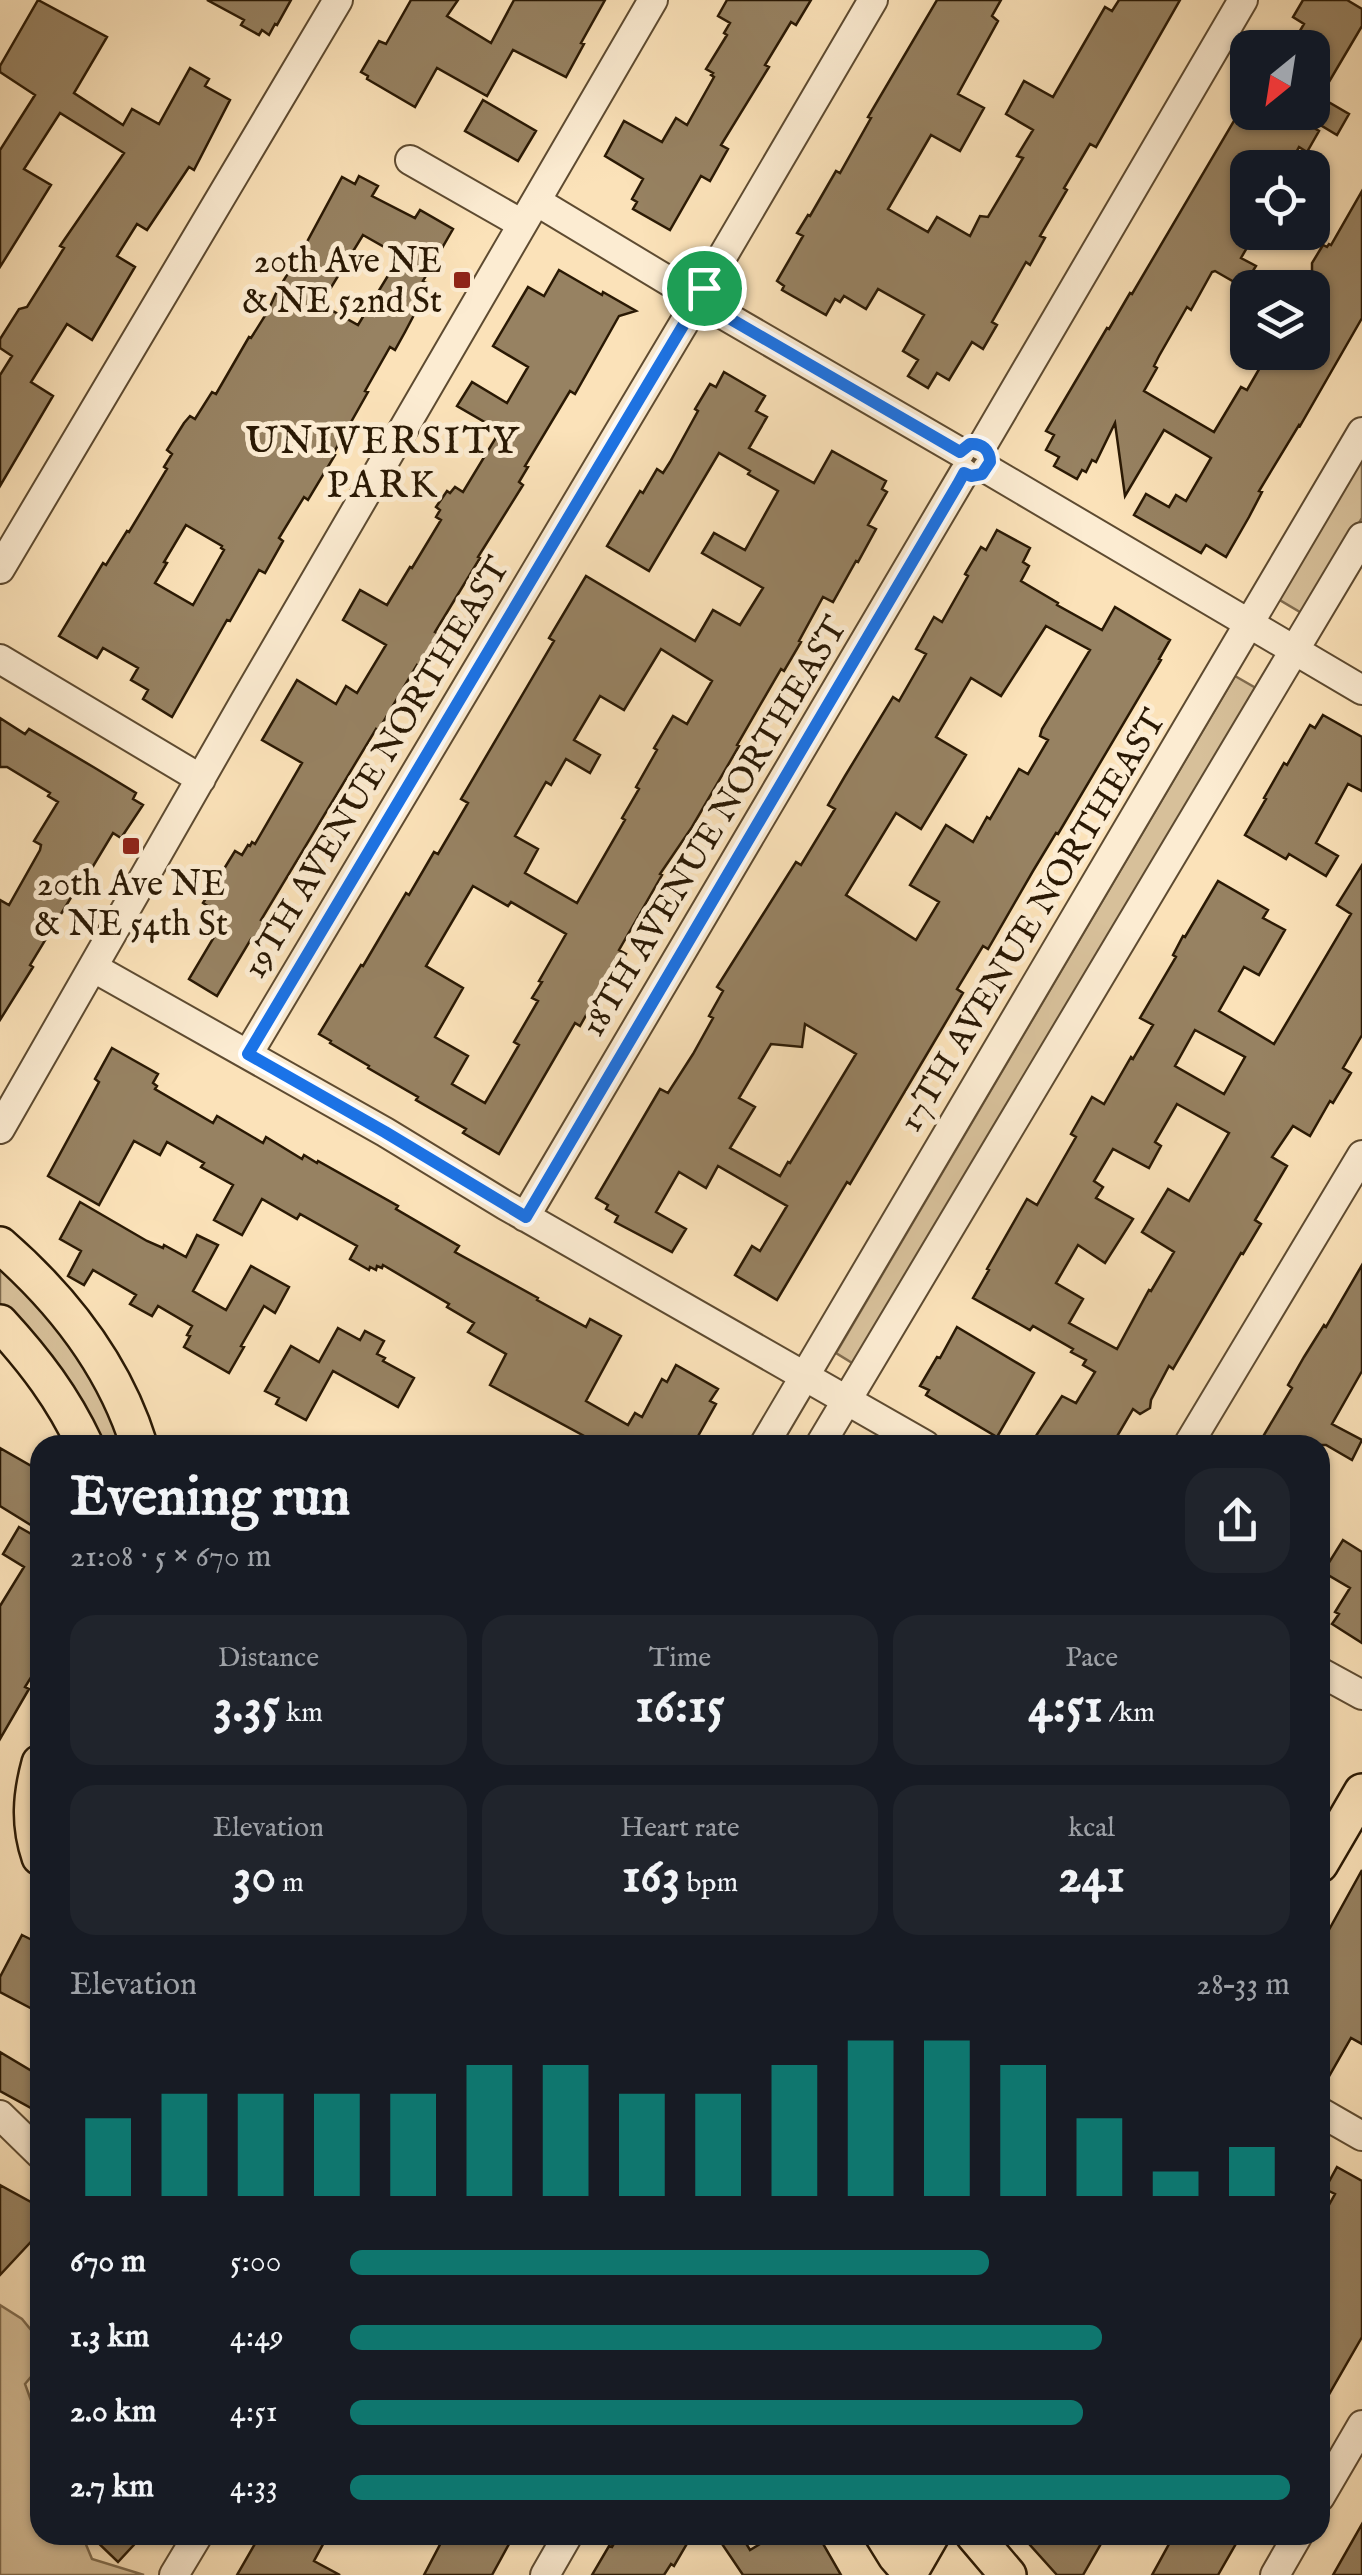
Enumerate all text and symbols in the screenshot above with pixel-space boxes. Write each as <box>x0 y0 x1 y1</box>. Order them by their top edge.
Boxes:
north arrow <box>1230 30 1330 130</box>
map controls <box>1230 30 1330 370</box>
button: locate <box>1230 150 1330 250</box>
place label: 20th Ave NE & NE 52nd St <box>242 240 442 325</box>
pin <box>662 246 747 331</box>
icon: arrive <box>677 261 732 316</box>
marker: 20th Ave NE & NE 52nd St <box>451 269 473 291</box>
button: layers <box>1230 270 1330 370</box>
district label: UNIVERSITY PARK <box>245 419 521 511</box>
street label: 19TH AVENUE NORTHEAST <box>233 549 521 987</box>
street label: 18TH AVENUE NORTHEAST <box>572 609 859 1046</box>
street label: 17TH AVENUE NORTHEAST <box>889 701 1178 1141</box>
marker: 20th Ave NE & NE 54th St <box>120 835 142 857</box>
place label: 20th Ave NE & NE 54th St <box>34 863 228 948</box>
text: Evening run <box>70 1464 350 1534</box>
button: share <box>1185 1468 1290 1573</box>
text: 21:08 · 5 × 670 m <box>70 1537 271 1578</box>
text: Distance <box>218 1641 319 1676</box>
text: Time <box>649 1641 711 1676</box>
text: Pace <box>1065 1641 1118 1676</box>
text: 3.35 <box>214 1676 280 1739</box>
text: 16:15 <box>635 1676 725 1739</box>
text: 4:51 <box>1028 1676 1103 1739</box>
text: km <box>280 1696 323 1731</box>
text: /km <box>1103 1696 1155 1731</box>
text: Elevation <box>213 1811 324 1846</box>
text: Heart rate <box>620 1811 740 1846</box>
text: kcal <box>1068 1811 1115 1846</box>
text: 30 <box>233 1846 276 1909</box>
text: 163 <box>622 1846 680 1909</box>
text: 241 <box>1058 1846 1125 1909</box>
text: m <box>276 1866 304 1901</box>
text: bpm <box>680 1866 738 1901</box>
text: Elevation <box>70 1965 197 2006</box>
text: 28–33 m <box>1196 1965 1290 2006</box>
text: 670 m <box>70 2242 146 2283</box>
text: 5:00 <box>230 2242 281 2283</box>
text: 1.3 km <box>70 2317 150 2358</box>
text: 4:49 <box>230 2317 284 2358</box>
text: 2.0 km <box>70 2392 156 2433</box>
text: 4:51 <box>230 2392 278 2433</box>
text: 2.7 km <box>70 2467 154 2508</box>
text: 4:33 <box>230 2467 278 2508</box>

